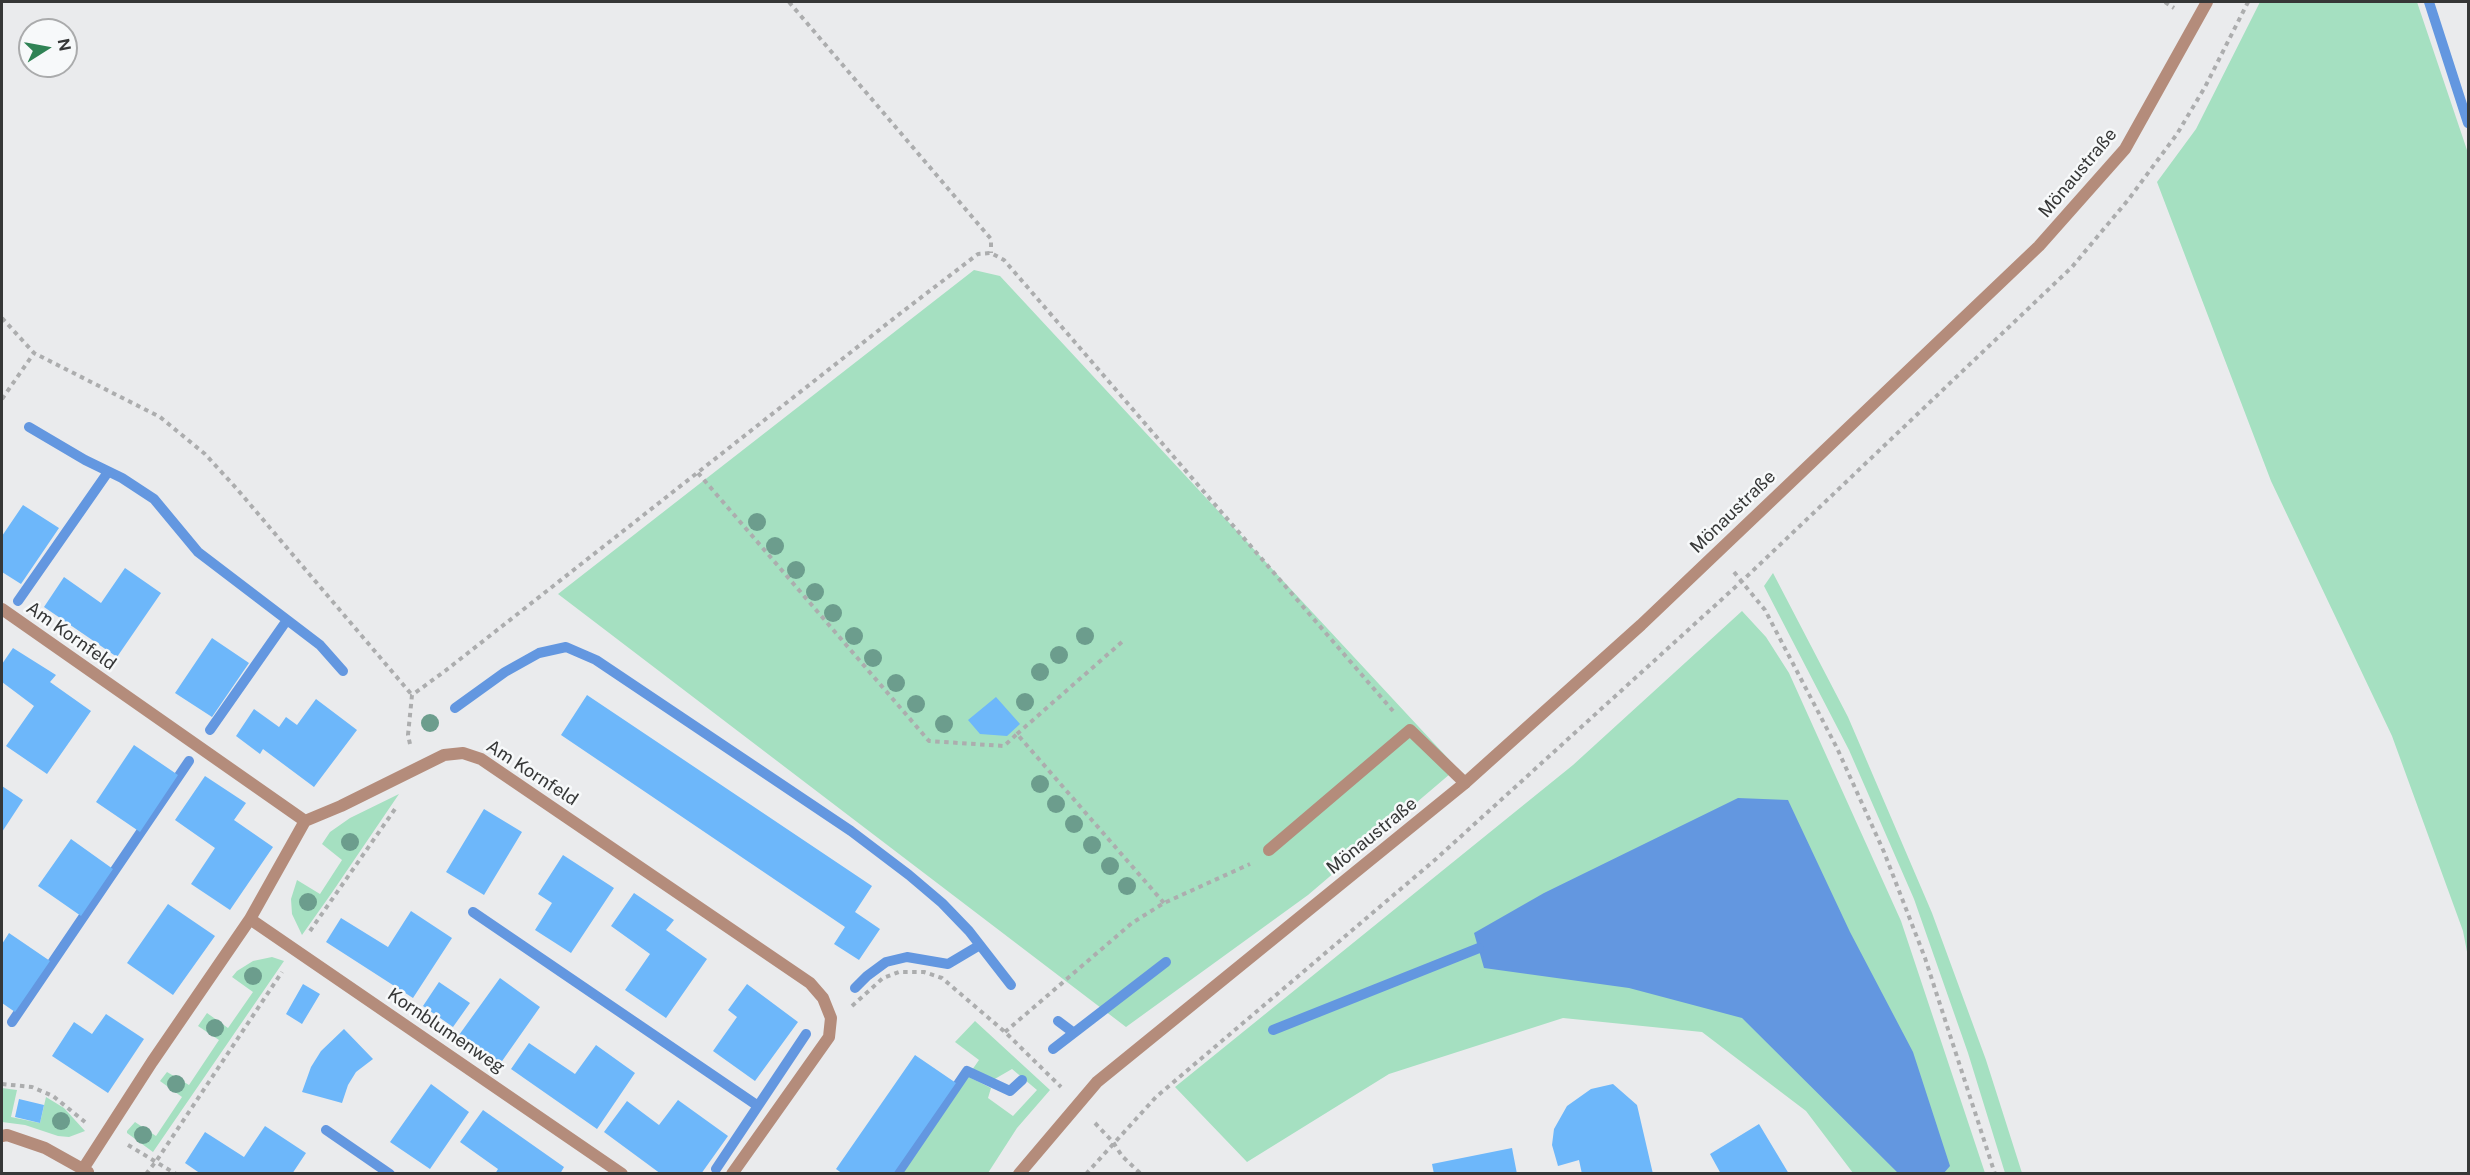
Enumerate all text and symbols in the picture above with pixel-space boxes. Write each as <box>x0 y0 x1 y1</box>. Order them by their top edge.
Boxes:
north arrow <box>18 18 78 78</box>
text: N <box>54 37 75 53</box>
street label: Mönaustraße <box>2034 124 2122 222</box>
street label: Mönaustraße <box>1686 466 1780 558</box>
street label: Am Kornfeld <box>22 597 120 675</box>
street label: Am Kornfeld <box>482 735 582 811</box>
street label: Mönaustraße <box>1322 793 1422 879</box>
street label: Kornblumenweg <box>383 984 509 1078</box>

